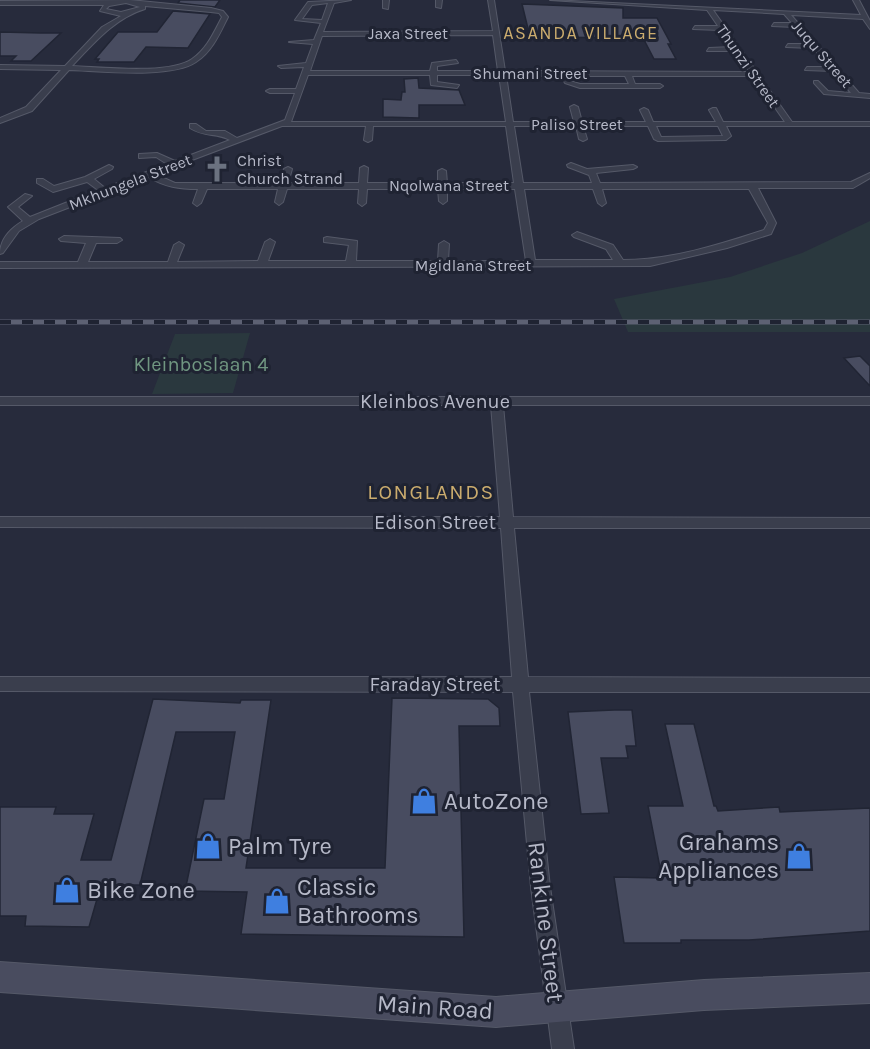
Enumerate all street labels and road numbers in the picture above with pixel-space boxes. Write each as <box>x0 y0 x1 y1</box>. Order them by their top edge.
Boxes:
street label: Juqu Street <box>788 16 856 92</box>
street label: Thunzi Street <box>712 21 784 111</box>
street label: Jaxa Street <box>368 24 448 43</box>
street label: Shumani Street <box>473 64 587 83</box>
street label: Paliso Street <box>531 115 623 134</box>
street label: Mkhungela Street <box>66 150 194 214</box>
street label: Nqolwana Street <box>389 176 509 195</box>
street label: Mgidlana Street <box>415 256 531 275</box>
street label: Kleinbos Avenue <box>360 390 510 413</box>
street label: Edison Street <box>374 511 497 534</box>
street label: Faraday Street <box>369 673 501 696</box>
street label: Rankine Street <box>522 840 570 1004</box>
street label: Main Road <box>376 989 494 1025</box>

